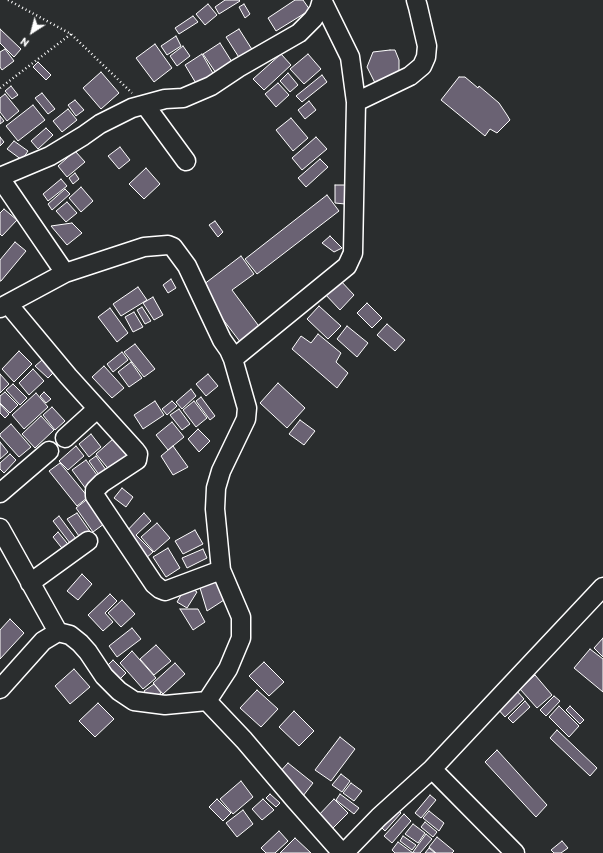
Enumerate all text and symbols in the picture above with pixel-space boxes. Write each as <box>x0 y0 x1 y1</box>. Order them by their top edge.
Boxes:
north arrow <box>12 12 52 52</box>
text: N <box>18 35 31 50</box>

